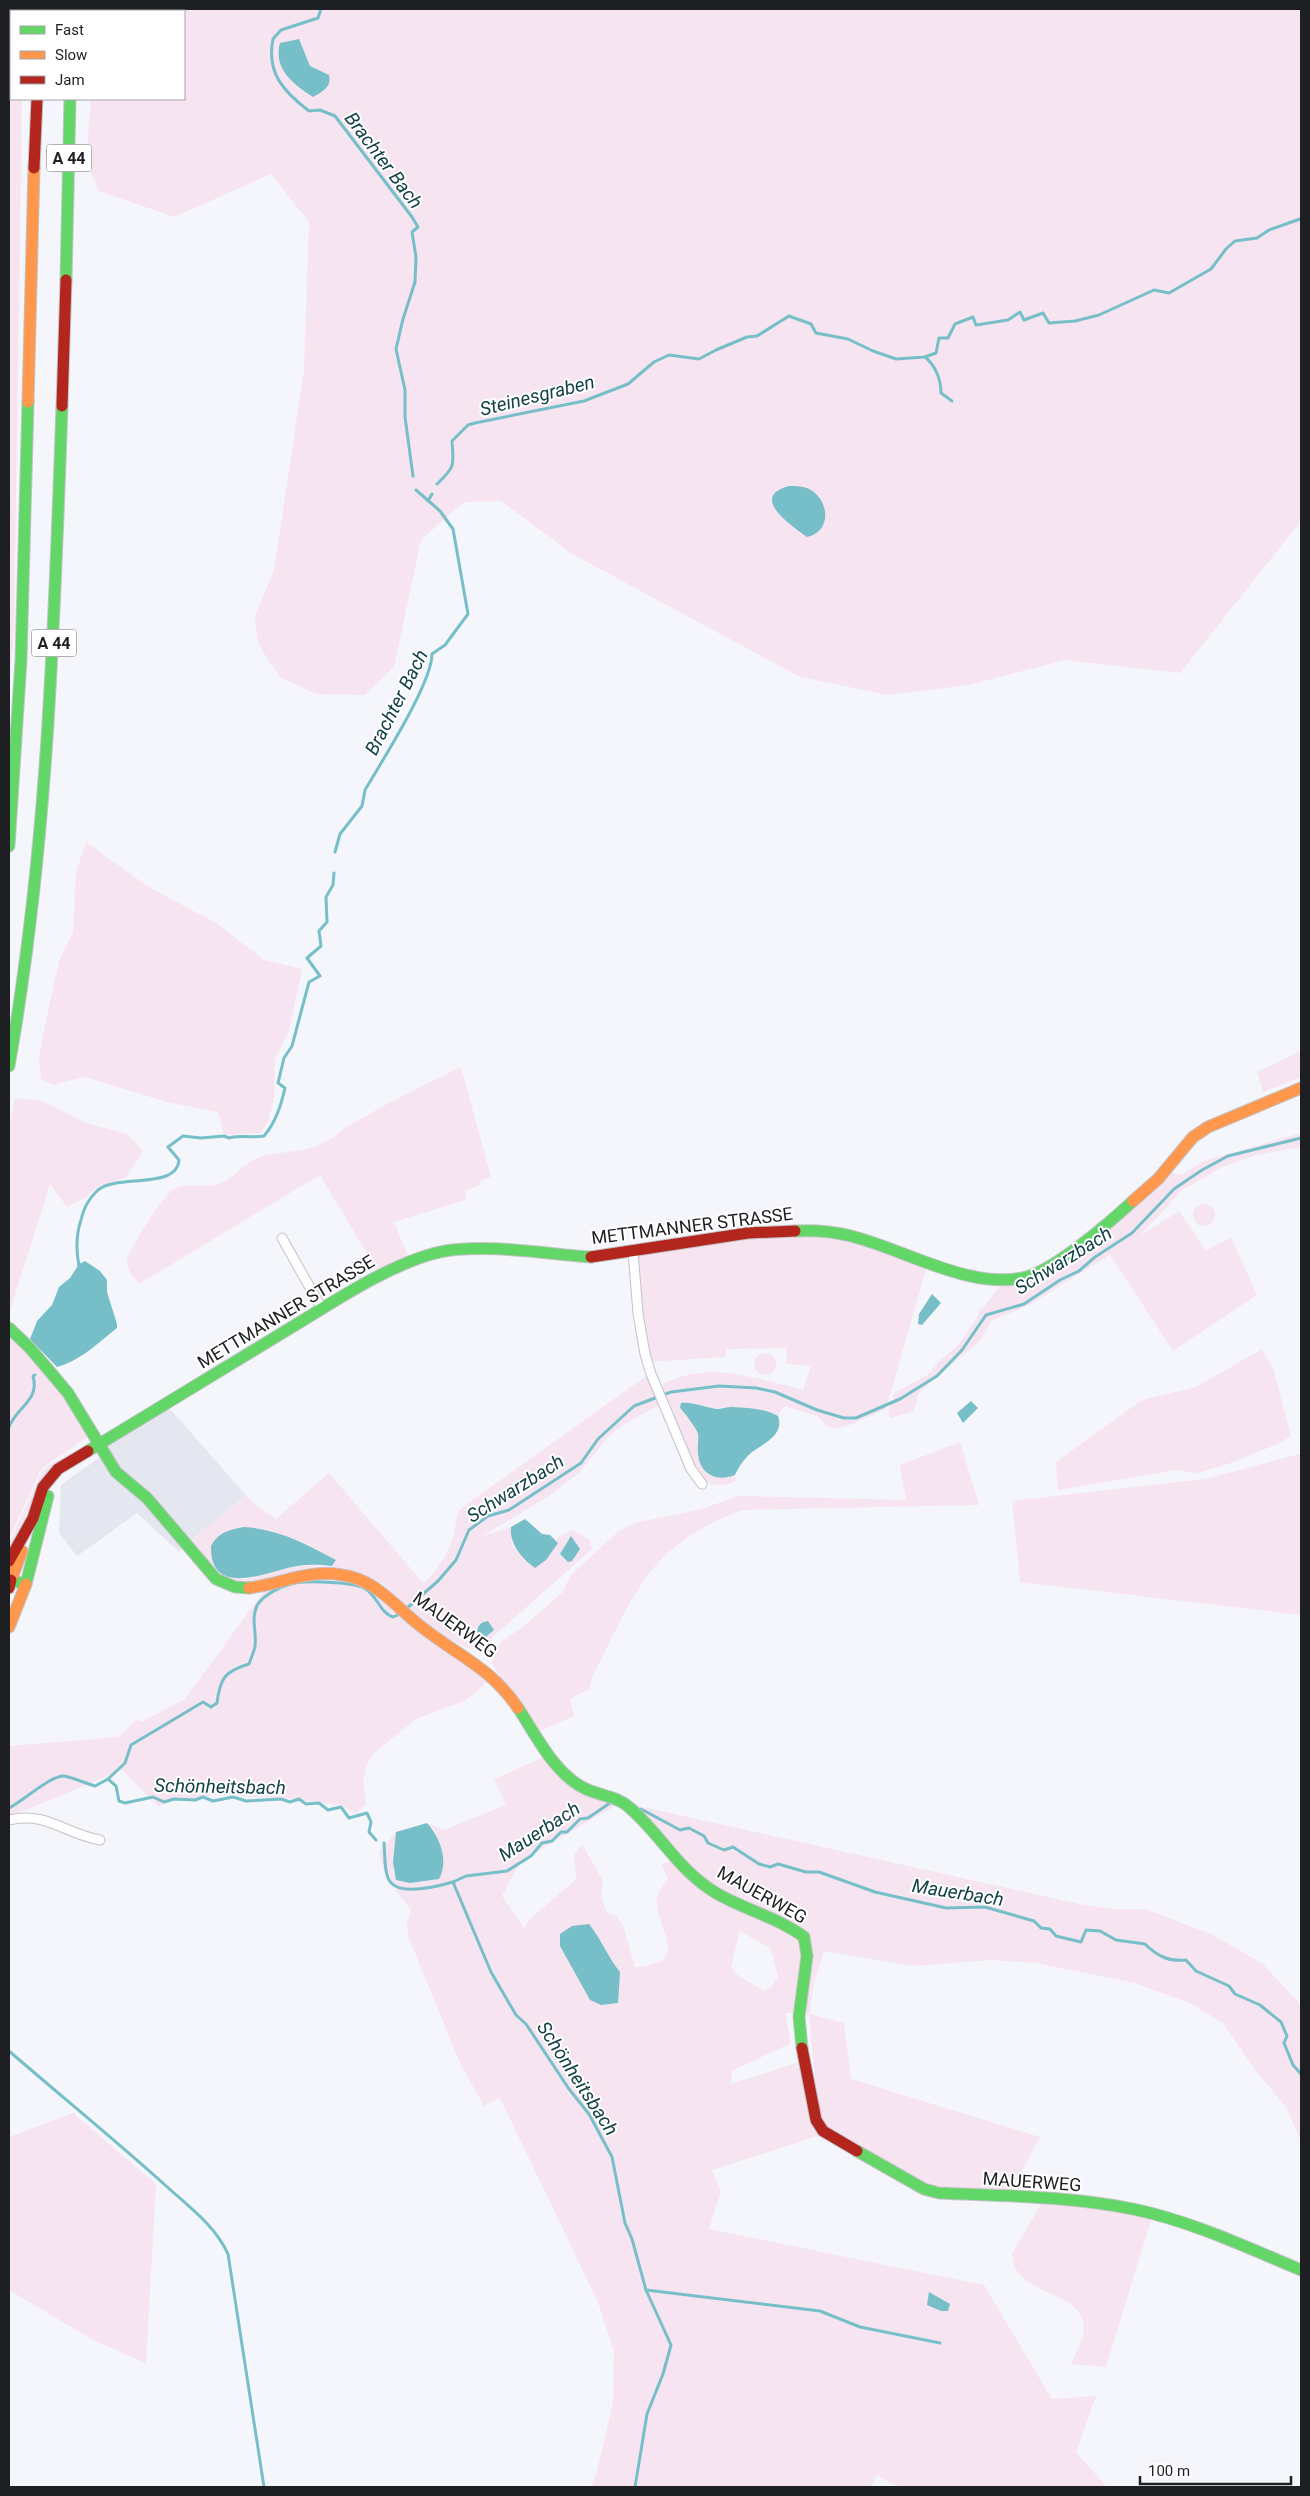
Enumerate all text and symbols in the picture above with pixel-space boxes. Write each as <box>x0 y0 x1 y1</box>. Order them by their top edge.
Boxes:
legend <box>10 10 185 100</box>
text: Fast <box>55 21 84 39</box>
text: Slow <box>55 46 87 64</box>
text: Jam <box>55 71 85 89</box>
water label: Brachter Bach <box>340 107 427 213</box>
road number: A 44 <box>46 144 92 172</box>
water label: Steinesgraben <box>477 370 597 421</box>
road number: A 44 <box>32 630 76 656</box>
water label: Brachter Bach <box>360 646 433 759</box>
street label: METTMANNER STRASSE <box>590 1203 794 1248</box>
water label: Schwarzbach <box>1010 1221 1116 1299</box>
street label: METTMANNER STRASSE <box>193 1250 378 1373</box>
water label: Schwarzbach <box>462 1449 568 1527</box>
street label: MAUERWEG <box>409 1587 501 1662</box>
water label: Schönheitsbach <box>154 1774 286 1799</box>
water label: Mauerbach <box>494 1797 584 1866</box>
street label: MAUERWEG <box>714 1861 811 1928</box>
water label: Mauerbach <box>910 1874 1005 1911</box>
water label: Schönheitsbach <box>532 2017 623 2140</box>
street label: MAUERWEG <box>982 2168 1082 2195</box>
scale bar <box>1140 2454 1291 2486</box>
text: 100 m <box>1148 2462 1190 2480</box>

